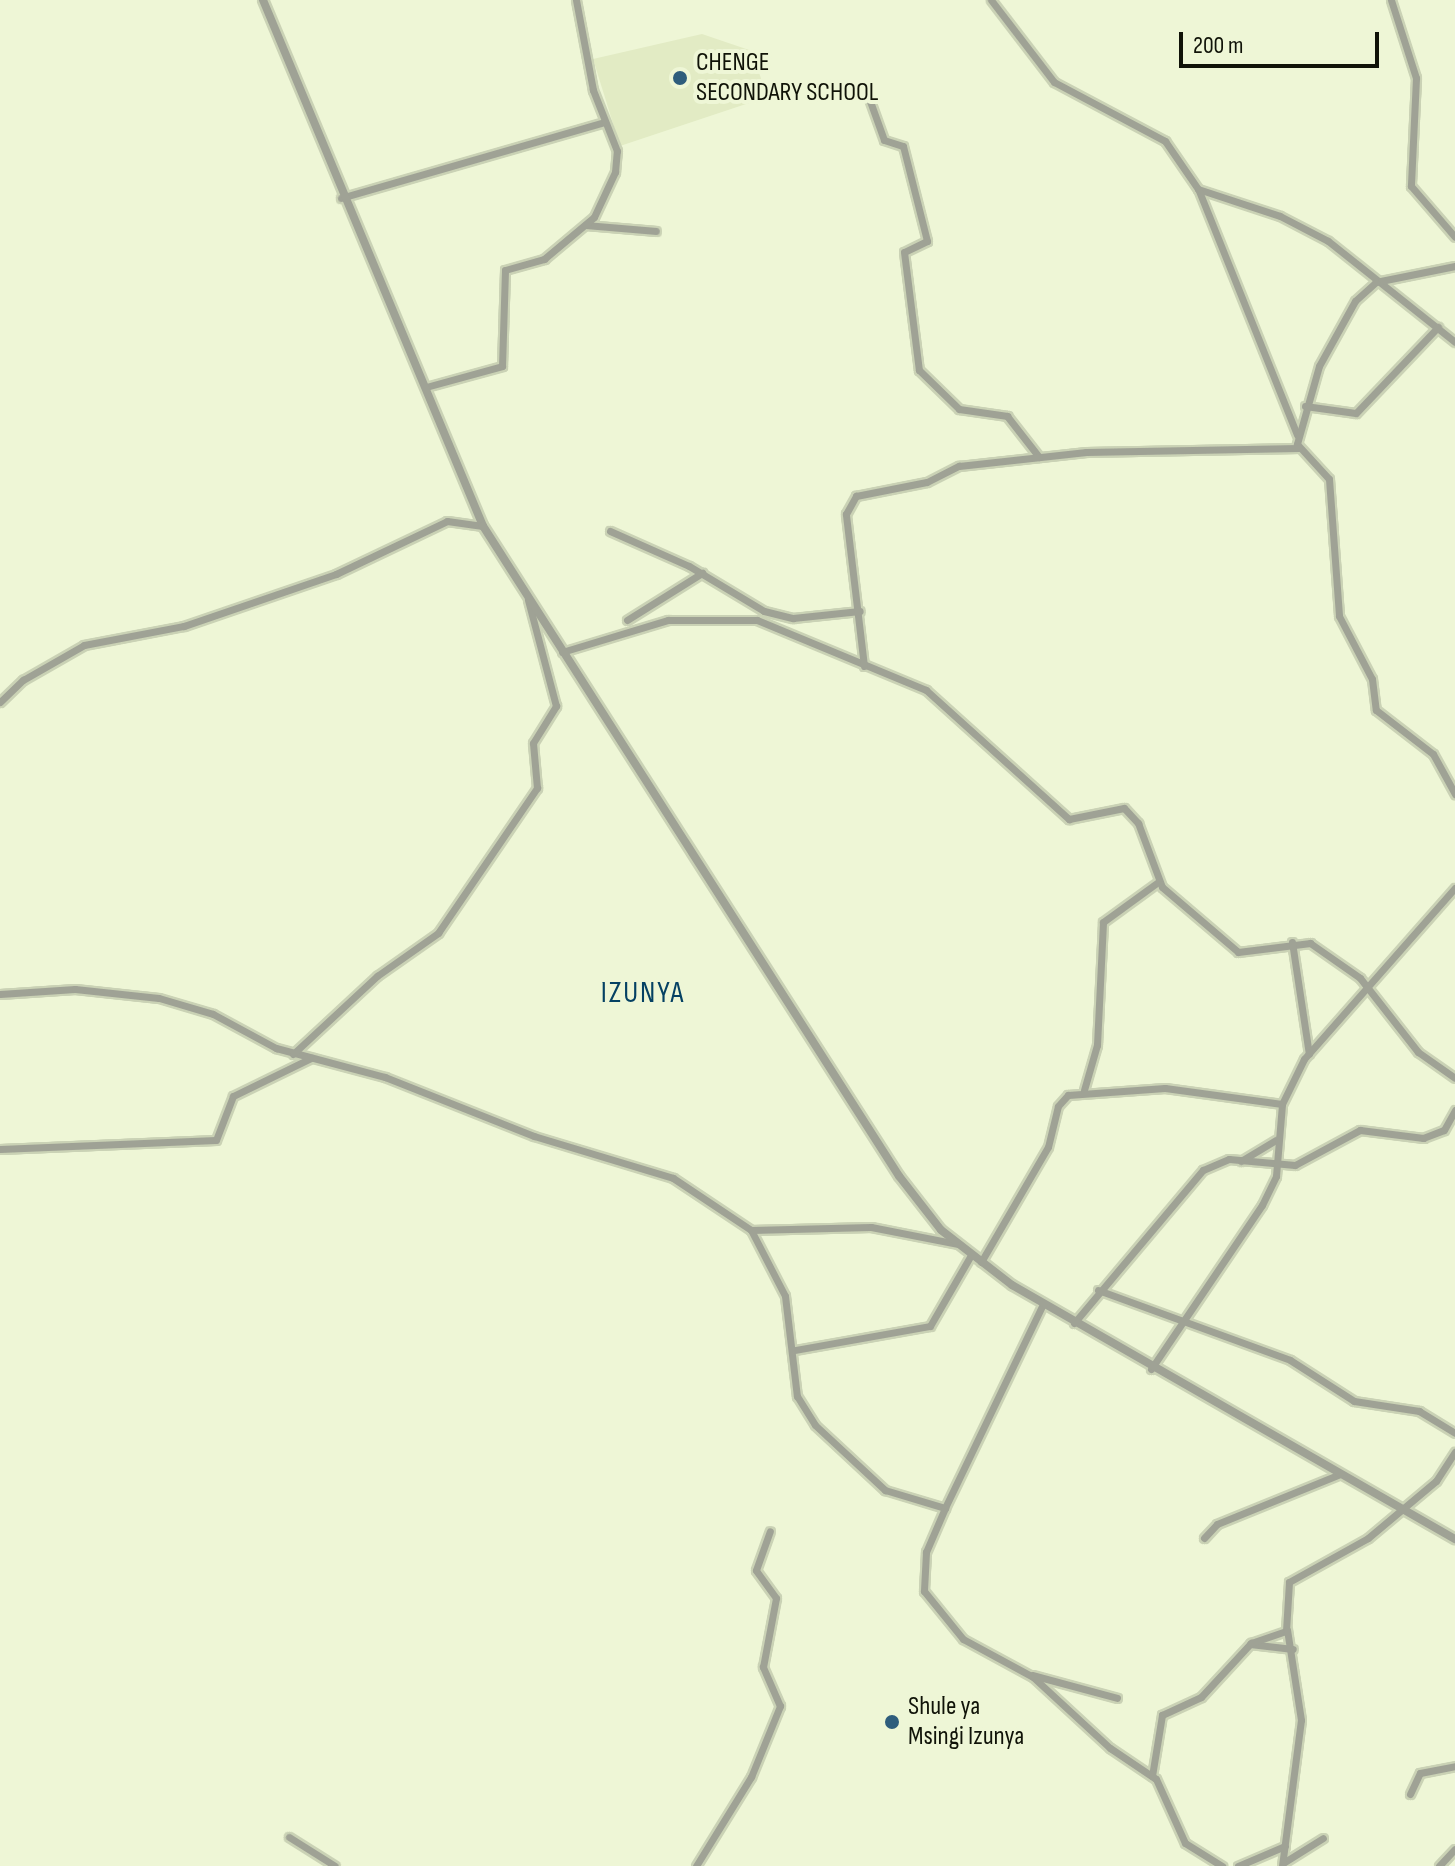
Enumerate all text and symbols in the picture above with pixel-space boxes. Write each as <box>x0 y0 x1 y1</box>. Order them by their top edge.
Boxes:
scale bar <box>1183 16 1383 66</box>
text: 200 m <box>1193 31 1244 60</box>
place label: CHENGE SECONDARY SCHOOL <box>696 47 878 108</box>
marker: CHENGE SECONDARY SCHOOL <box>671 69 689 87</box>
district label: IZUNYA <box>601 975 685 1011</box>
place label: Shule ya Msingi Izunya <box>908 1691 1024 1752</box>
marker: Shule ya Msingi Izunya <box>883 1713 901 1731</box>

